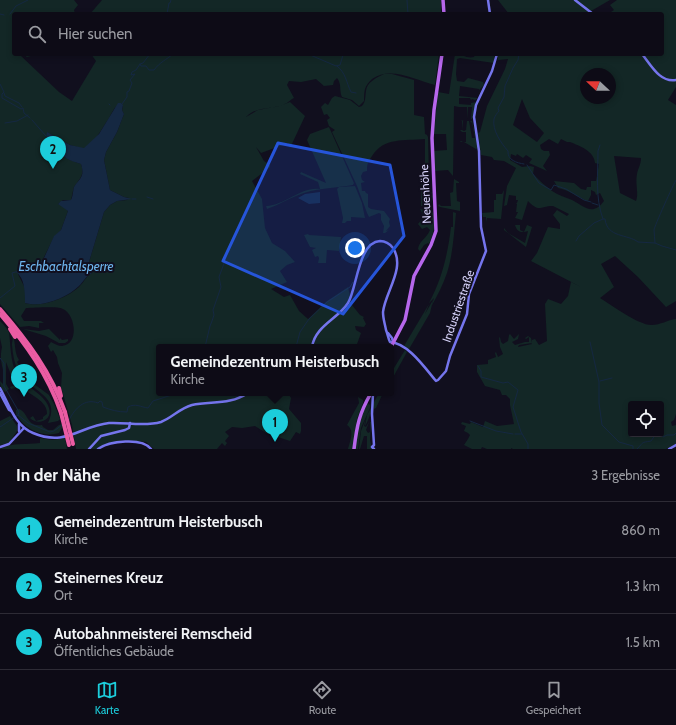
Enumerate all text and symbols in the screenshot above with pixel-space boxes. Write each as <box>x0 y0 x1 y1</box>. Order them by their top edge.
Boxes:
search box <box>12 12 664 56</box>
icon: search <box>26 23 48 45</box>
text: Hier suchen <box>58 25 133 43</box>
north arrow <box>580 68 616 104</box>
pin: 2 <box>40 136 66 169</box>
street label: Neuenhöhe <box>416 164 434 224</box>
your location <box>345 238 365 258</box>
water label: Eschbachtalsperre <box>19 258 114 274</box>
street label: Industriestraße <box>439 268 477 344</box>
popup <box>156 344 394 396</box>
text: Gemeindezentrum Heisterbusch <box>171 353 379 371</box>
pin: 3 <box>11 364 37 397</box>
text: Kirche <box>171 371 205 387</box>
map controls <box>628 401 664 437</box>
button: locate <box>628 401 664 437</box>
pin: 1 <box>262 409 288 442</box>
text: In der Nähe <box>16 465 100 485</box>
text: 3 Ergebnisse <box>591 467 660 483</box>
text: Gemeindezentrum Heisterbusch <box>54 513 263 531</box>
text: 1 <box>27 522 31 538</box>
text: 860 m <box>621 522 660 538</box>
text: Kirche <box>54 531 88 547</box>
text: Steinernes Kreuz <box>54 569 163 587</box>
text: 2 <box>26 578 32 594</box>
text: 1.3 km <box>626 578 660 594</box>
text: Ort <box>54 587 72 603</box>
text: Autobahnmeisterei Remscheid <box>54 625 252 643</box>
text: 3 <box>25 634 33 650</box>
text: 1.5 km <box>626 634 660 650</box>
text: Öffentliches Gebäude <box>54 643 174 659</box>
tab: Karte <box>95 679 119 717</box>
tab: Route <box>309 679 336 717</box>
tab: Gespeichert <box>526 679 581 717</box>

